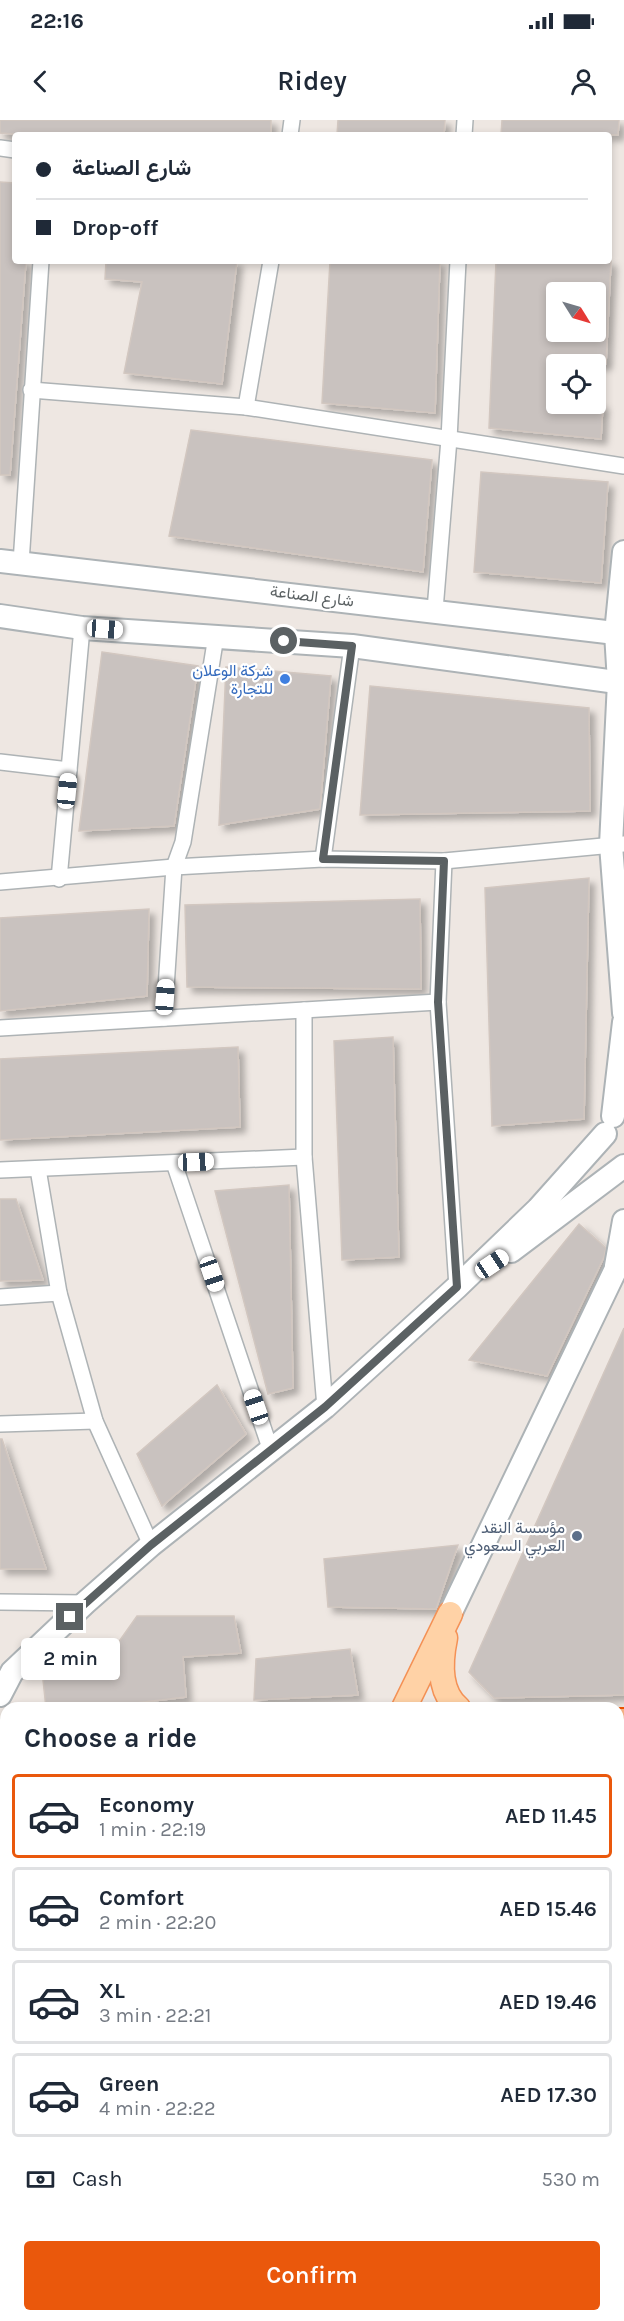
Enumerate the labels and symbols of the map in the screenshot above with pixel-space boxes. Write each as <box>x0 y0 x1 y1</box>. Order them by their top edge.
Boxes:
north arrow <box>546 282 606 342</box>
street label: شارع الصناعة <box>269 581 355 613</box>
car <box>86 619 124 639</box>
route start <box>270 627 297 654</box>
place label: شركة الوعلان للتجارة <box>192 661 273 699</box>
marker: شركة الوعلان للتجارة <box>278 672 292 686</box>
car <box>56 772 78 810</box>
car <box>155 978 175 1016</box>
car <box>178 1152 214 1172</box>
car <box>472 1246 512 1282</box>
car <box>198 1254 226 1294</box>
car <box>242 1387 270 1427</box>
place label: مؤسسة النقد العربي السعودي <box>464 1518 565 1559</box>
marker: مؤسسة النقد العربي السعودي <box>570 1529 584 1543</box>
route end <box>56 1603 83 1630</box>
callout: 2 min <box>20 1638 119 1680</box>

